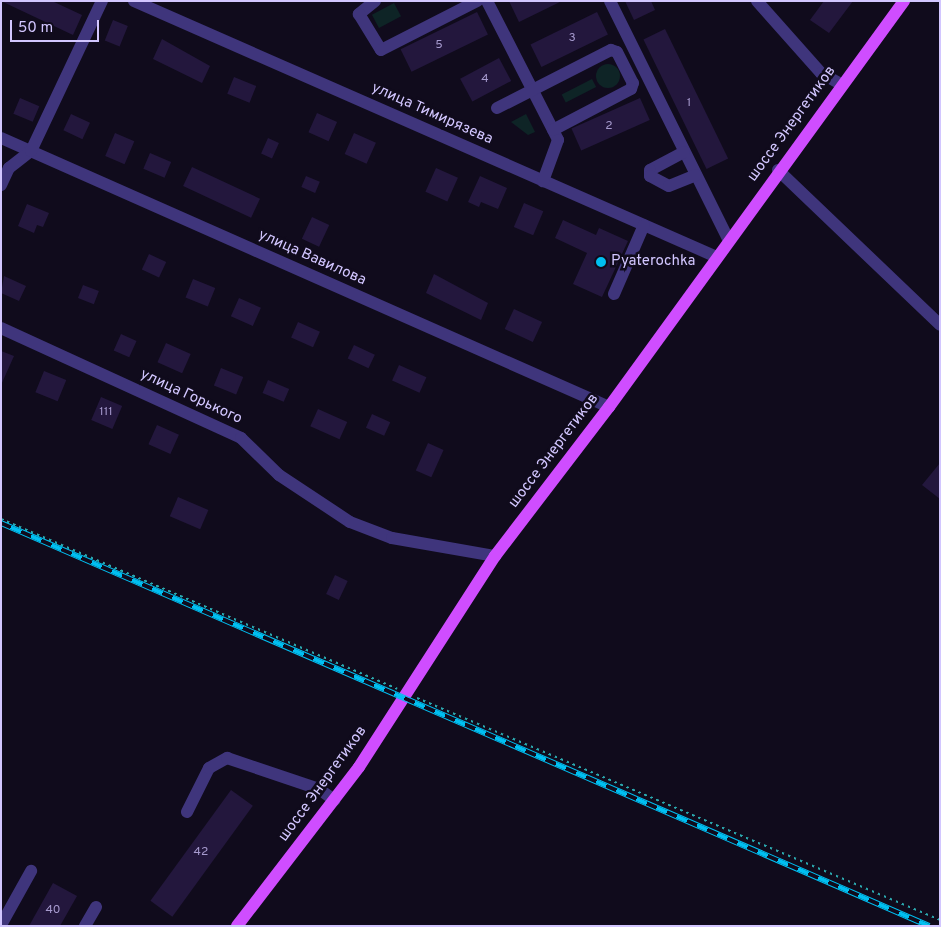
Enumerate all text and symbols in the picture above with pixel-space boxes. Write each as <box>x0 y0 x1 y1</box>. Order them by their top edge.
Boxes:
scale bar <box>12 10 101 42</box>
text: 50 m <box>18 19 53 38</box>
house number: 3 <box>568 32 576 46</box>
house number: 5 <box>435 39 443 53</box>
street label: шоссе Энергетиков <box>744 63 840 185</box>
house number: 4 <box>481 73 489 87</box>
street label: улица Тимирязева <box>368 79 496 149</box>
house number: 1 <box>687 97 691 111</box>
house number: 2 <box>605 120 613 134</box>
street label: улица Вавилова <box>255 226 369 290</box>
place label: Pyaterochka <box>611 253 695 271</box>
marker: Pyaterochka <box>595 256 607 268</box>
street label: улица Горького <box>137 366 245 428</box>
street label: шоссе Энергетиков <box>505 390 603 512</box>
house number: 111 <box>99 406 113 420</box>
street label: шоссе Энергетиков <box>275 723 371 845</box>
house number: 42 <box>194 846 208 860</box>
house number: 40 <box>45 904 61 918</box>

